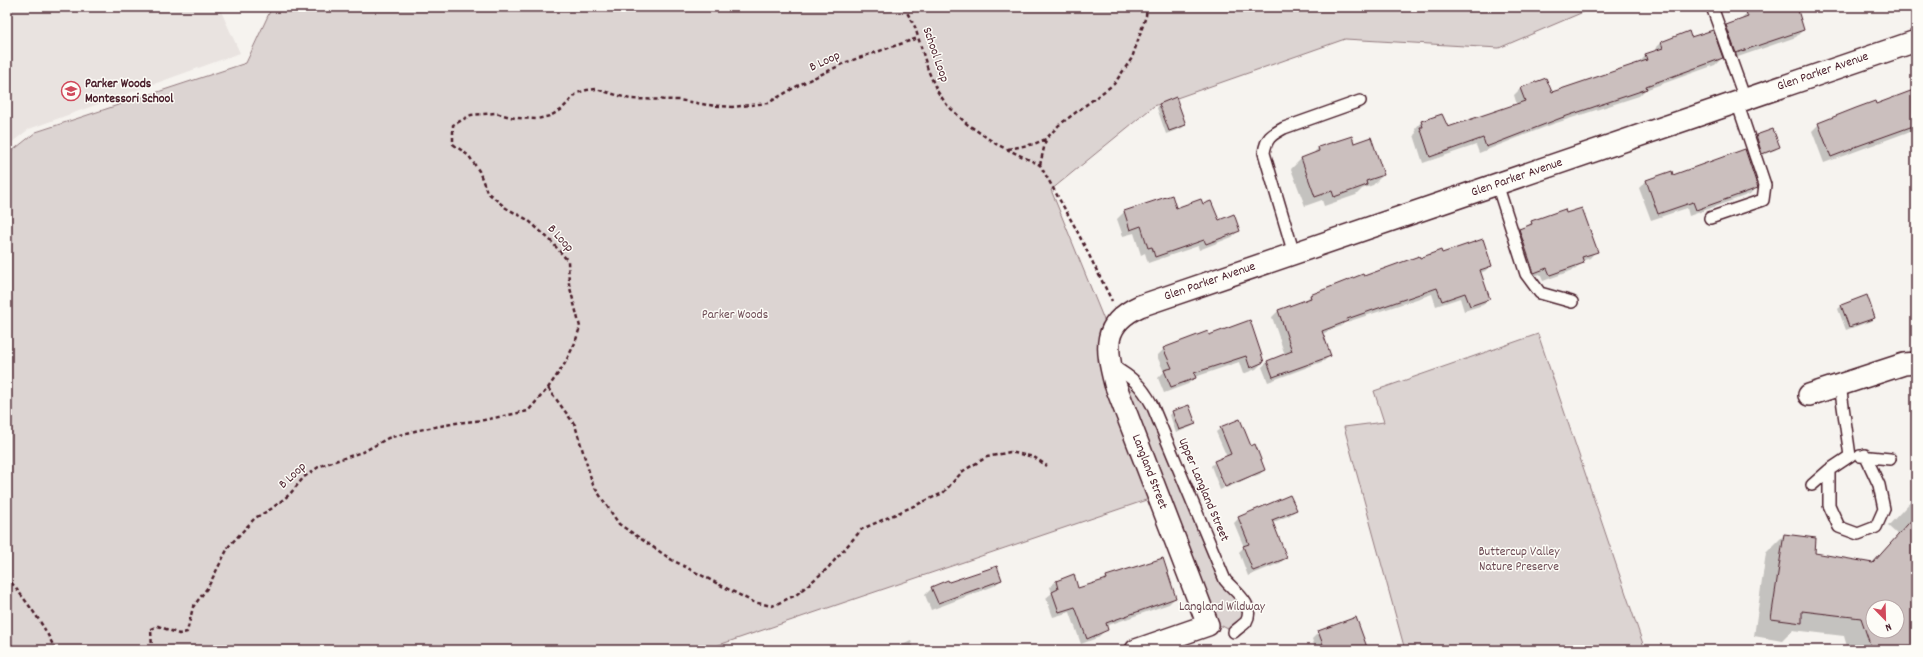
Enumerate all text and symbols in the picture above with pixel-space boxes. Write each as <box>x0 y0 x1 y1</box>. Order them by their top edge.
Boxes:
street label: School Loop <box>917 25 953 85</box>
street label: B Loop <box>806 47 844 77</box>
street label: Glen Parker Avenue <box>1775 47 1872 97</box>
place label: Parker Woods Montessori School <box>85 75 174 109</box>
school or university icon: Parker Woods Montessori School <box>60 80 82 102</box>
street label: Glen Parker Avenue <box>1469 153 1566 203</box>
street label: B Loop <box>542 221 578 257</box>
street label: Glen Parker Avenue <box>1162 257 1259 307</box>
park label: Parker Woods <box>702 306 768 325</box>
street label: Langland Street <box>1126 432 1172 512</box>
street label: Upper Langland Street <box>1173 435 1233 545</box>
street label: B Loop <box>275 458 311 494</box>
park label: Buttercup Valley Nature Preserve <box>1478 543 1560 577</box>
park label: Langland Wildway <box>1179 598 1266 617</box>
north arrow <box>1865 599 1905 639</box>
text: N <box>1882 618 1894 635</box>

